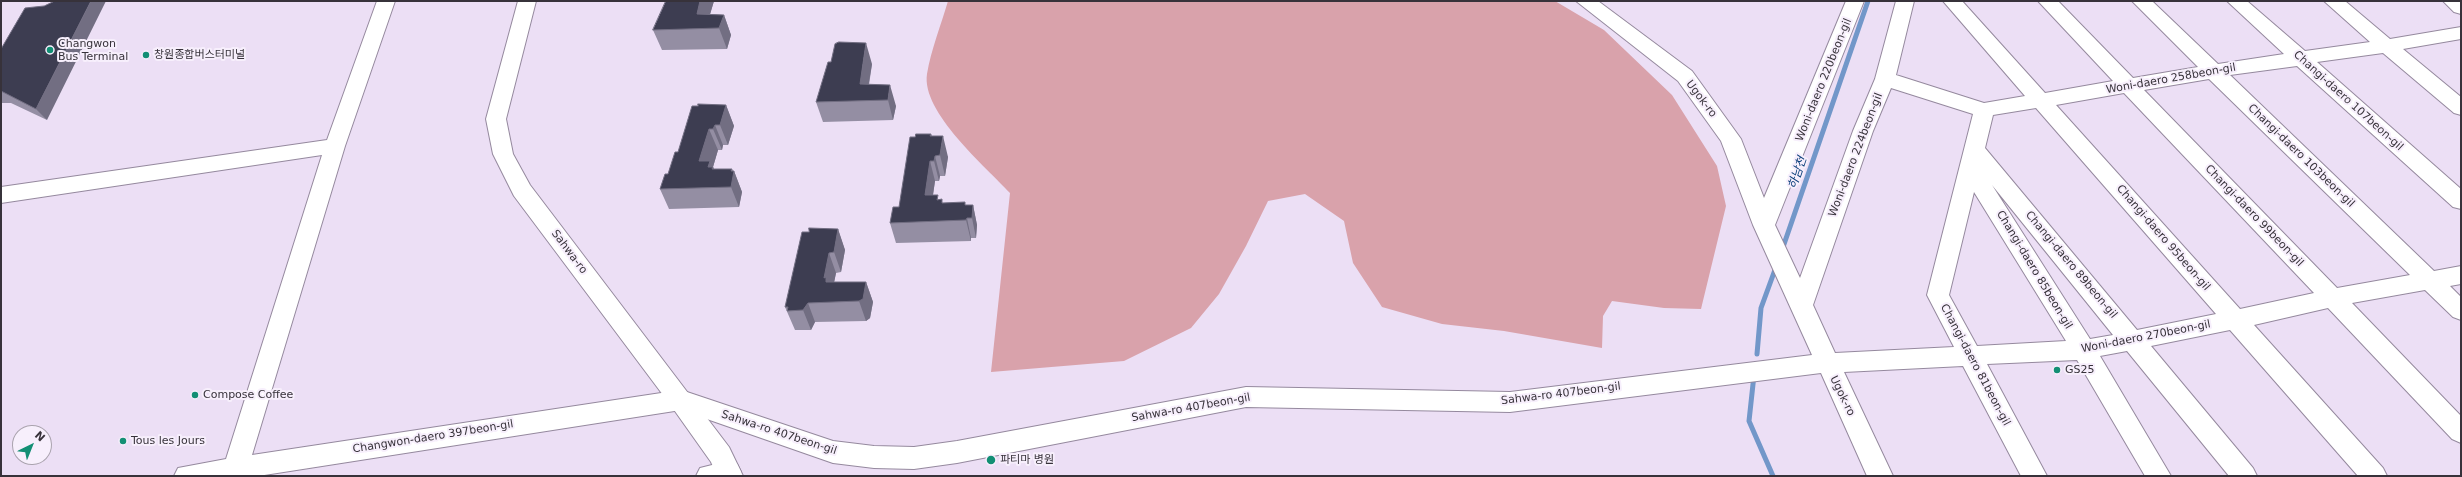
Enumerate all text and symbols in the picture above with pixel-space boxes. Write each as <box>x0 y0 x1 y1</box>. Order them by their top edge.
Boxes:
street label: Woni-daero 220beon-gil <box>1793 17 1855 143</box>
place label: Changwon Bus Terminal <box>58 37 128 63</box>
marker: Changwon Bus Terminal <box>45 45 55 55</box>
place label: 창원종합버스터미널 <box>154 48 245 62</box>
street label: Changi-daero 107beon-gil <box>2290 48 2406 154</box>
marker: 창원종합버스터미널 <box>141 50 151 60</box>
street label: Woni-daero 258beon-gil <box>2105 61 2237 97</box>
street label: Ugok-ro <box>1683 78 1719 120</box>
street label: Woni-daero 224beon-gil <box>1826 91 1886 219</box>
street label: Changi-daero 103beon-gil <box>2245 102 2357 210</box>
water label: 하남천 <box>1786 155 1810 191</box>
street label: Changi-daero 99beon-gil <box>2202 163 2306 269</box>
street label: Changi-daero 95beon-gil <box>2113 182 2213 294</box>
street label: Changi-daero 85beon-gil <box>1993 208 2075 332</box>
street label: Changi-daero 89beon-gil <box>2022 209 2120 321</box>
street label: Sahwa-ro <box>548 227 590 277</box>
street label: Changi-daero 81beon-gil <box>1937 302 2013 428</box>
street label: Woni-daero 270beon-gil <box>2080 318 2212 356</box>
place label: GS25 <box>2065 363 2095 377</box>
marker: GS25 <box>2052 365 2062 375</box>
street label: Ugok-ro <box>1827 374 1857 418</box>
street label: Sahwa-ro 407beon-gil <box>1500 380 1622 408</box>
place label: Compose Coffee <box>203 388 293 402</box>
marker: Compose Coffee <box>190 390 200 400</box>
street label: Sahwa-ro 407beon-gil <box>1131 391 1251 425</box>
street label: Sahwa-ro 407beon-gil <box>720 408 838 458</box>
street label: Changwon-daero 397beon-gil <box>352 418 514 456</box>
north arrow <box>12 425 52 465</box>
text: N <box>32 429 48 444</box>
place label: Tous les Jours <box>131 434 205 448</box>
marker: Tous les Jours <box>118 436 128 446</box>
place label: 파티마 병원 <box>1000 453 1054 467</box>
marker: 파티마 병원 <box>985 454 997 466</box>

